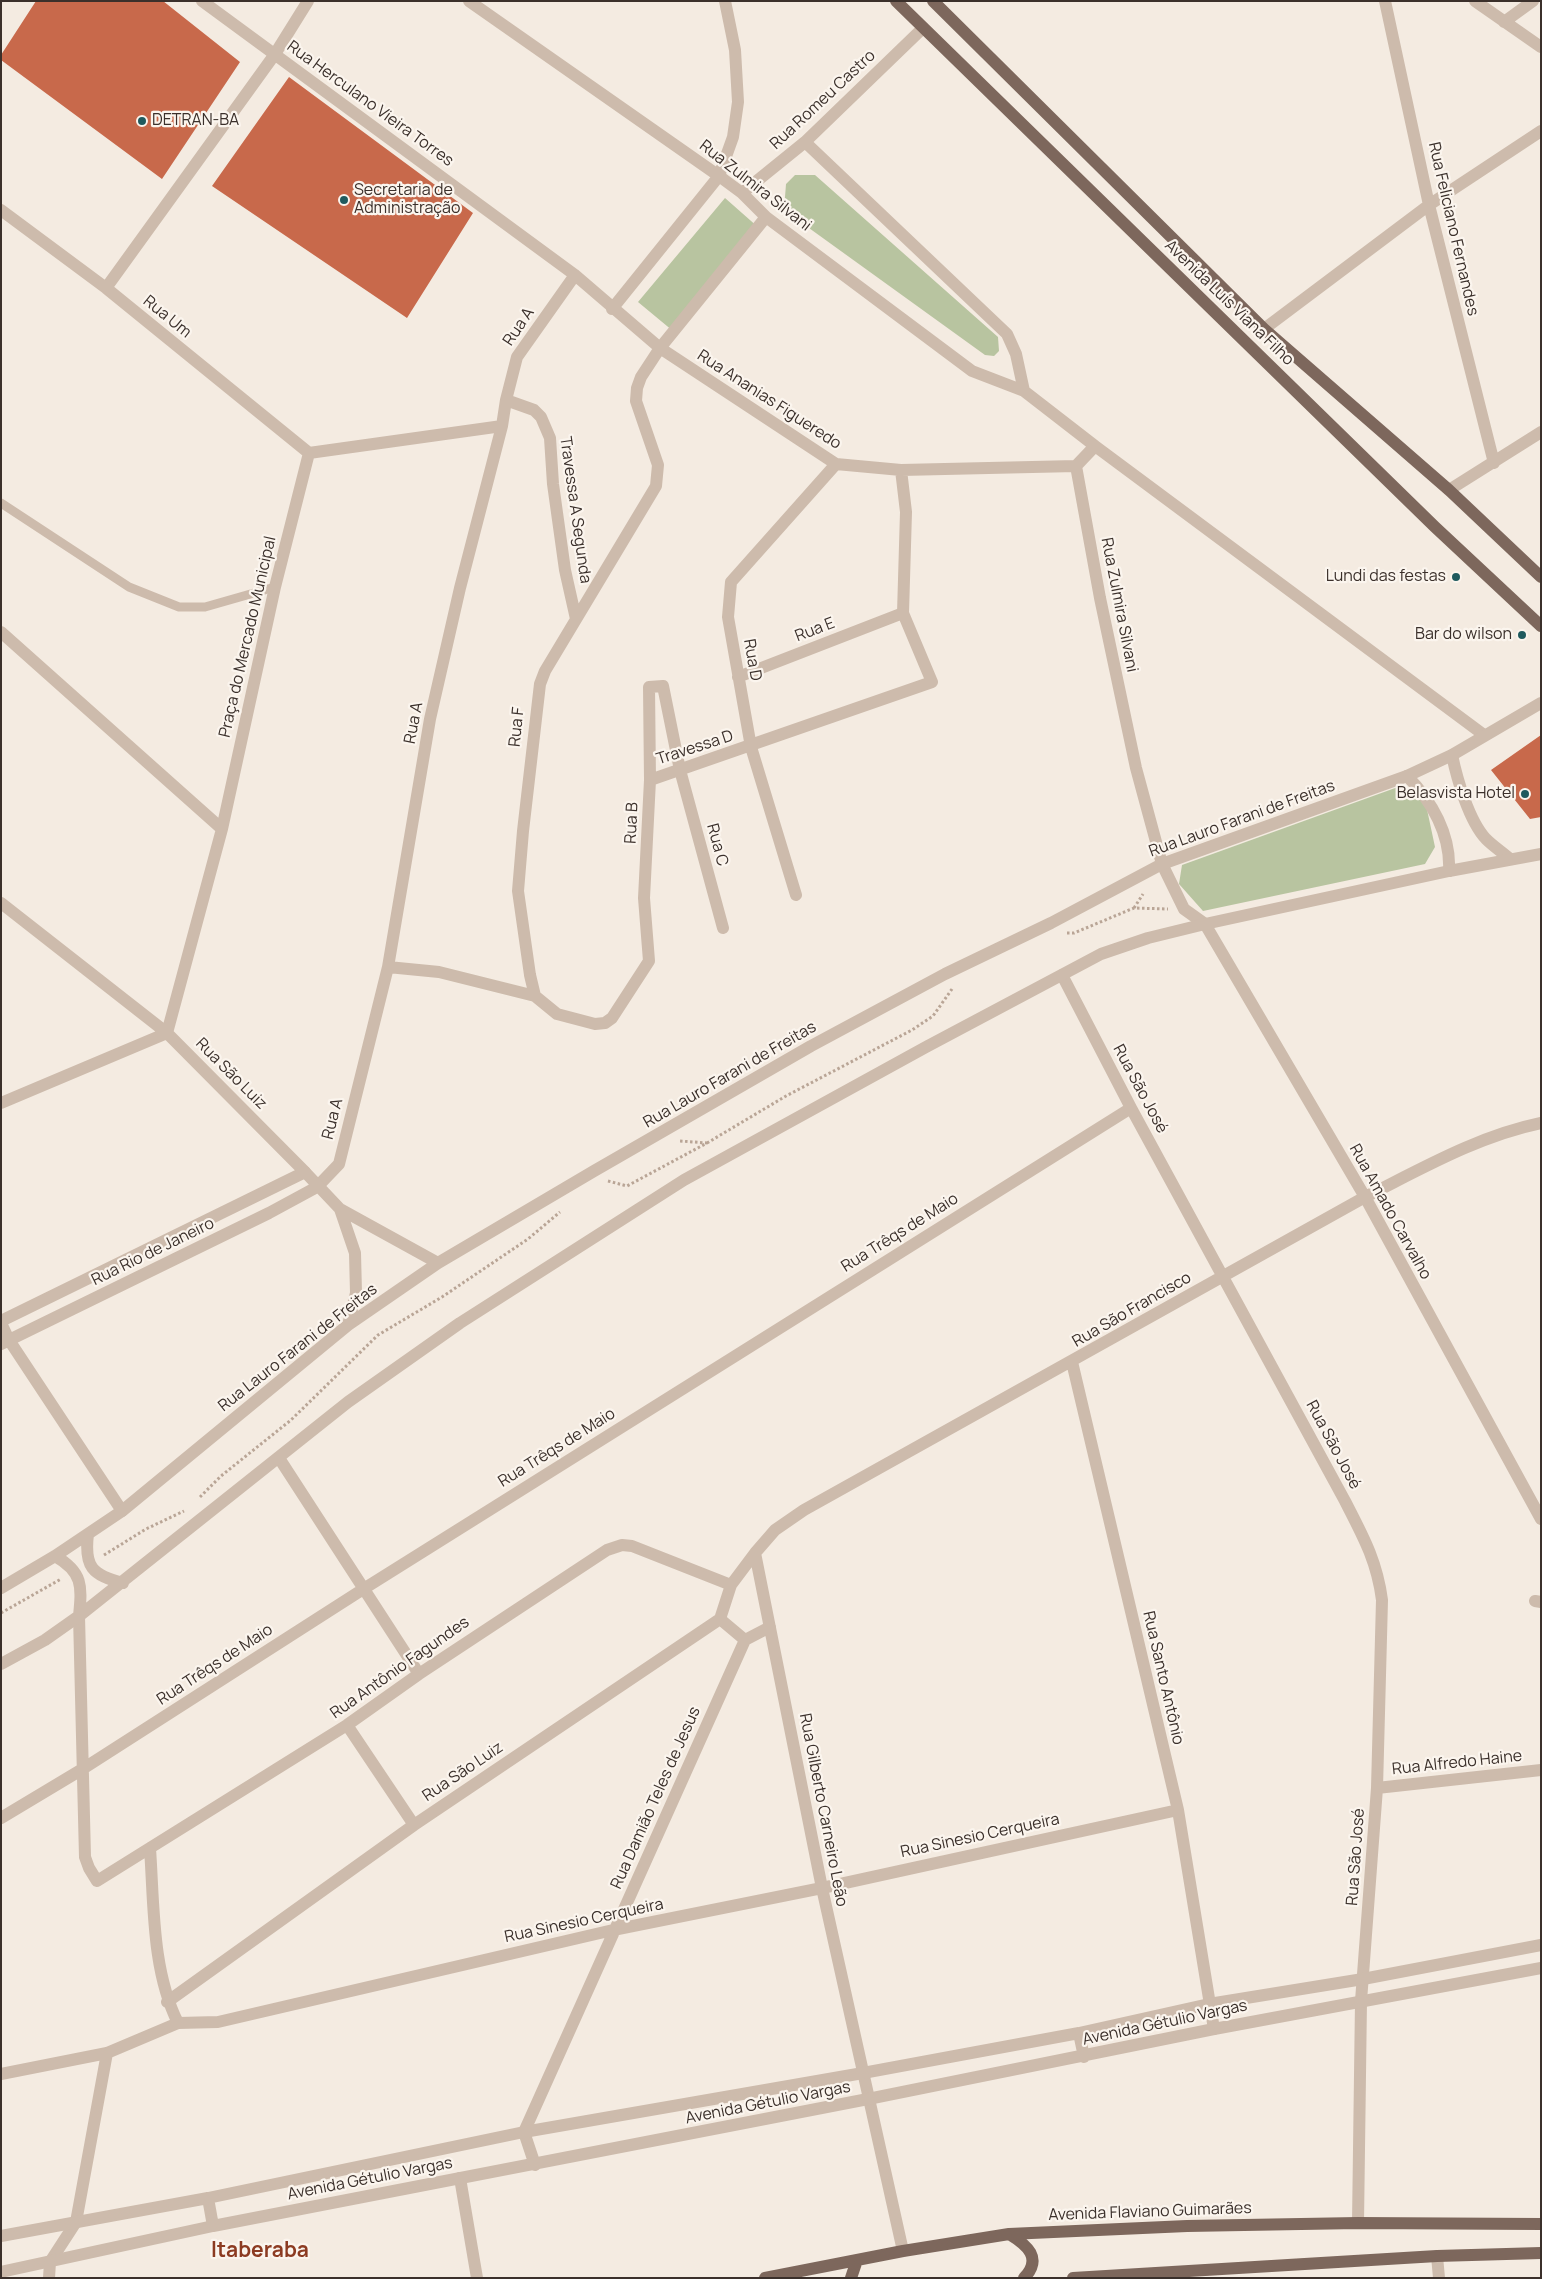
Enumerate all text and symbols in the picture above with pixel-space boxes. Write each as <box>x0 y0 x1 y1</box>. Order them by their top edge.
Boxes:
street label: Rua Herculano Vieira Torres <box>283 37 457 171</box>
street label: Rua Romeu Castro <box>766 46 880 154</box>
place label: DETRAN-BA <box>152 111 239 131</box>
marker: DETRAN-BA <box>136 115 148 127</box>
street label: Rua Zulmira Silvani <box>695 136 815 236</box>
street label: Rua Feliciano Fernandes <box>1424 140 1482 318</box>
place label: Secretaria de Administração <box>354 181 460 219</box>
marker: Secretaria de Administração <box>338 194 350 206</box>
street label: Avenida Luís Viana Filho <box>1160 236 1298 370</box>
street label: Rua Um <box>139 292 195 342</box>
street label: Rua A <box>499 304 539 350</box>
street label: Rua Ananias Figueredo <box>693 346 845 454</box>
street label: Travessa A Segunda <box>555 435 595 585</box>
street label: Praça do Mercado Municipal <box>215 535 281 739</box>
street label: Rua Zulmira Silvani <box>1097 536 1141 674</box>
place label: Lundi das festas <box>1326 567 1446 587</box>
marker: Lundi das festas <box>1450 571 1462 583</box>
street label: Rua E <box>793 614 837 646</box>
place label: Bar do wilson <box>1415 625 1512 645</box>
marker: Bar do wilson <box>1516 629 1528 641</box>
street label: Rua D <box>739 637 765 683</box>
street label: Rua A <box>401 701 427 745</box>
street label: Rua F <box>505 706 529 748</box>
street label: Travessa D <box>654 727 736 769</box>
street label: Rua Lauro Farani de Freitas <box>1146 776 1338 862</box>
place label: Belasvista Hotel <box>1397 784 1515 804</box>
marker: Belasvista Hotel <box>1519 788 1531 800</box>
street label: Rua B <box>621 802 643 844</box>
street label: Rua C <box>702 822 732 868</box>
street label: Rua Lauro Farani de Freitas <box>640 1018 820 1132</box>
street label: Rua São Luiz <box>191 1034 271 1114</box>
street label: Rua São José <box>1109 1041 1171 1137</box>
street label: Rua A <box>319 1096 347 1142</box>
street label: Rua Amado Carvalho <box>1345 1141 1435 1283</box>
street label: Rua Trêqs de Maio <box>838 1189 962 1277</box>
street label: Rua Rio de Janeiro <box>89 1214 217 1290</box>
street label: Rua São Francisco <box>1069 1268 1195 1352</box>
street label: Rua Lauro Farani de Freitas <box>215 1280 381 1416</box>
street label: Rua São José <box>1302 1397 1364 1493</box>
street label: Rua Trêqs de Maio <box>495 1404 619 1492</box>
street label: Rua Santo Antônio <box>1138 1609 1188 1747</box>
street label: Rua Antônio Fagundes <box>327 1613 473 1723</box>
street label: Rua Trêqs de Maio <box>154 1620 276 1710</box>
street label: Rua Damião Teles de Jesus <box>607 1704 705 1892</box>
street label: Rua Gilberto Carneiro Leão <box>795 1712 851 1908</box>
street label: Rua São Luiz <box>419 1738 507 1806</box>
street label: Rua Alfredo Haine <box>1391 1747 1523 1779</box>
street label: Rua São José <box>1343 1808 1369 1906</box>
street label: Rua Sinesio Cerqueira <box>899 1810 1061 1862</box>
street label: Rua Sinesio Cerqueira <box>503 1895 665 1947</box>
street label: Avenida Gétulio Vargas <box>1081 1996 1249 2050</box>
street label: Avenida Gétulio Vargas <box>684 2078 852 2128</box>
street label: Avenida Gétulio Vargas <box>286 2154 454 2204</box>
street label: Avenida Flaviano Guimarães <box>1048 2199 1252 2225</box>
district label: Itaberaba <box>211 2238 309 2264</box>

